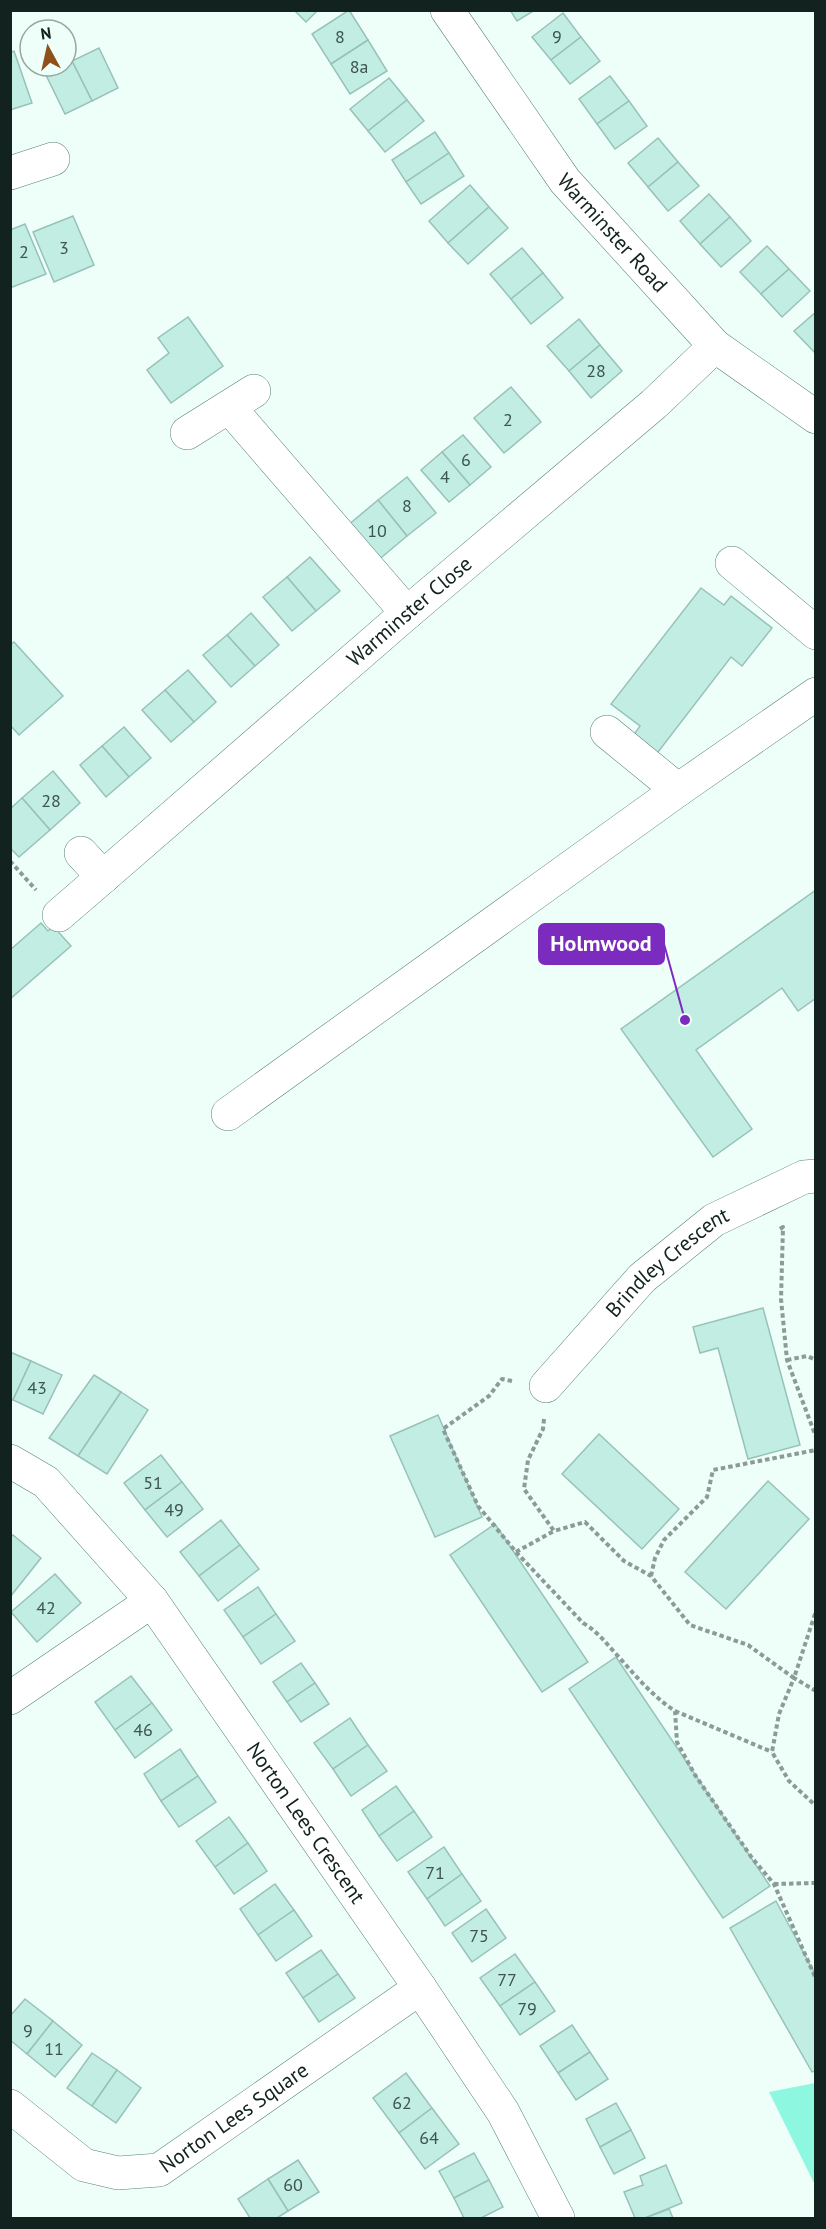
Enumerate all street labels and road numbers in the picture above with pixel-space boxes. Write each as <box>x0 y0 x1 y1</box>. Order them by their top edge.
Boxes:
street label: Warminster Road <box>552 167 674 298</box>
street label: Warminster Close <box>341 550 477 672</box>
street label: Brindley Crescent <box>599 1201 733 1323</box>
street label: Norton Lees Crescent <box>241 1737 371 1909</box>
street label: Norton Lees Square <box>154 2056 313 2179</box>

